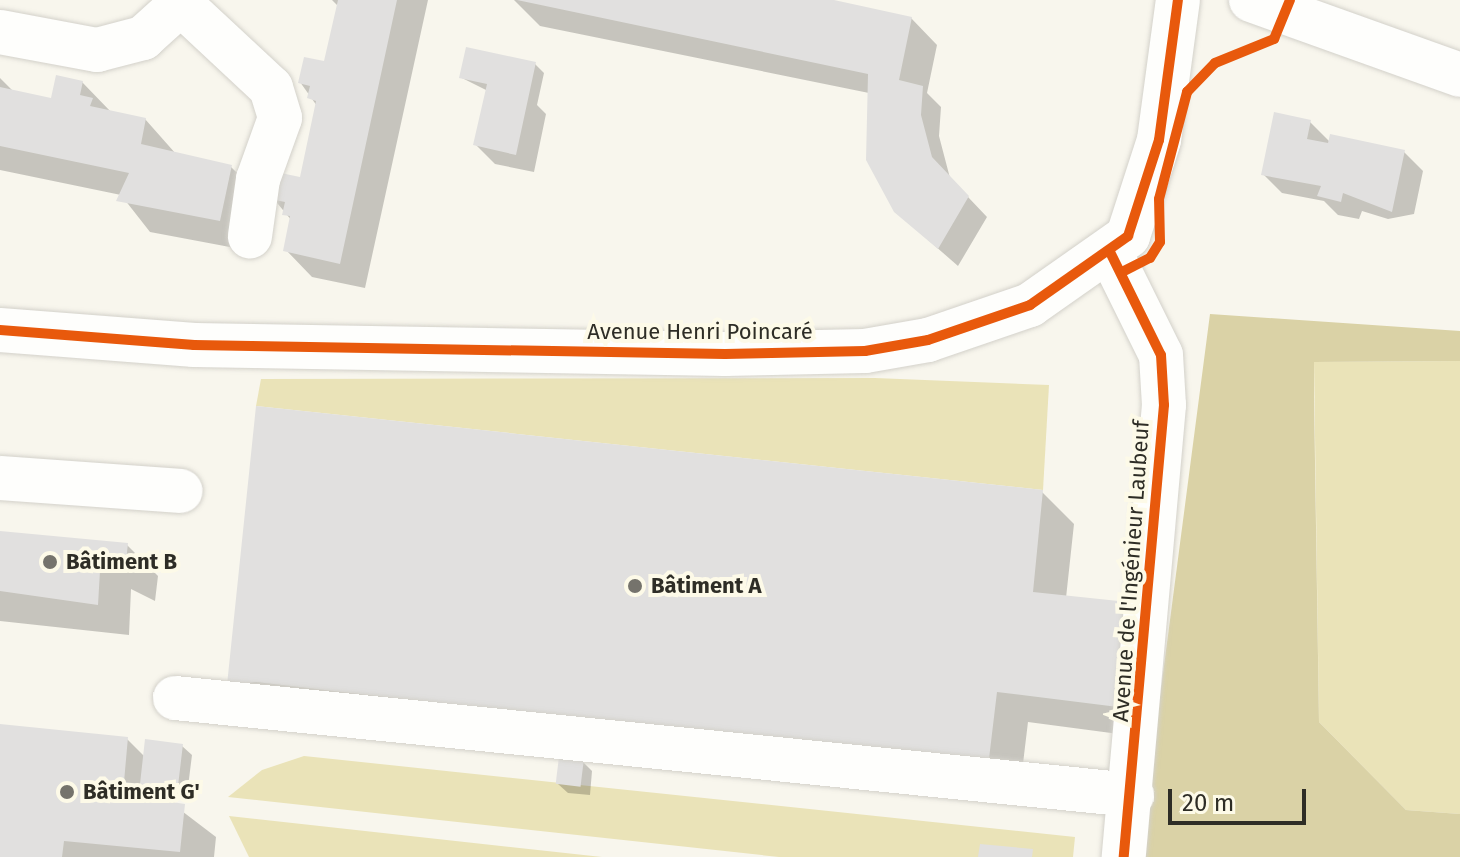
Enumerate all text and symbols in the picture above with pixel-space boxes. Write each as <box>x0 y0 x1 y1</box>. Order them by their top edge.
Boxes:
street label: Avenue Henri Poincaré <box>587 319 813 345</box>
street label: Avenue de l'Ingénieur Laubeuf <box>1107 419 1155 723</box>
place label: Bâtiment B <box>66 549 177 575</box>
marker: Bâtiment B <box>41 553 59 571</box>
place label: Bâtiment A <box>651 573 761 599</box>
marker: Bâtiment A <box>626 577 644 595</box>
scale bar <box>1172 773 1310 823</box>
place label: Bâtiment G' <box>83 779 200 805</box>
marker: Bâtiment G' <box>58 783 76 801</box>
text: 20 m <box>1182 789 1234 817</box>

